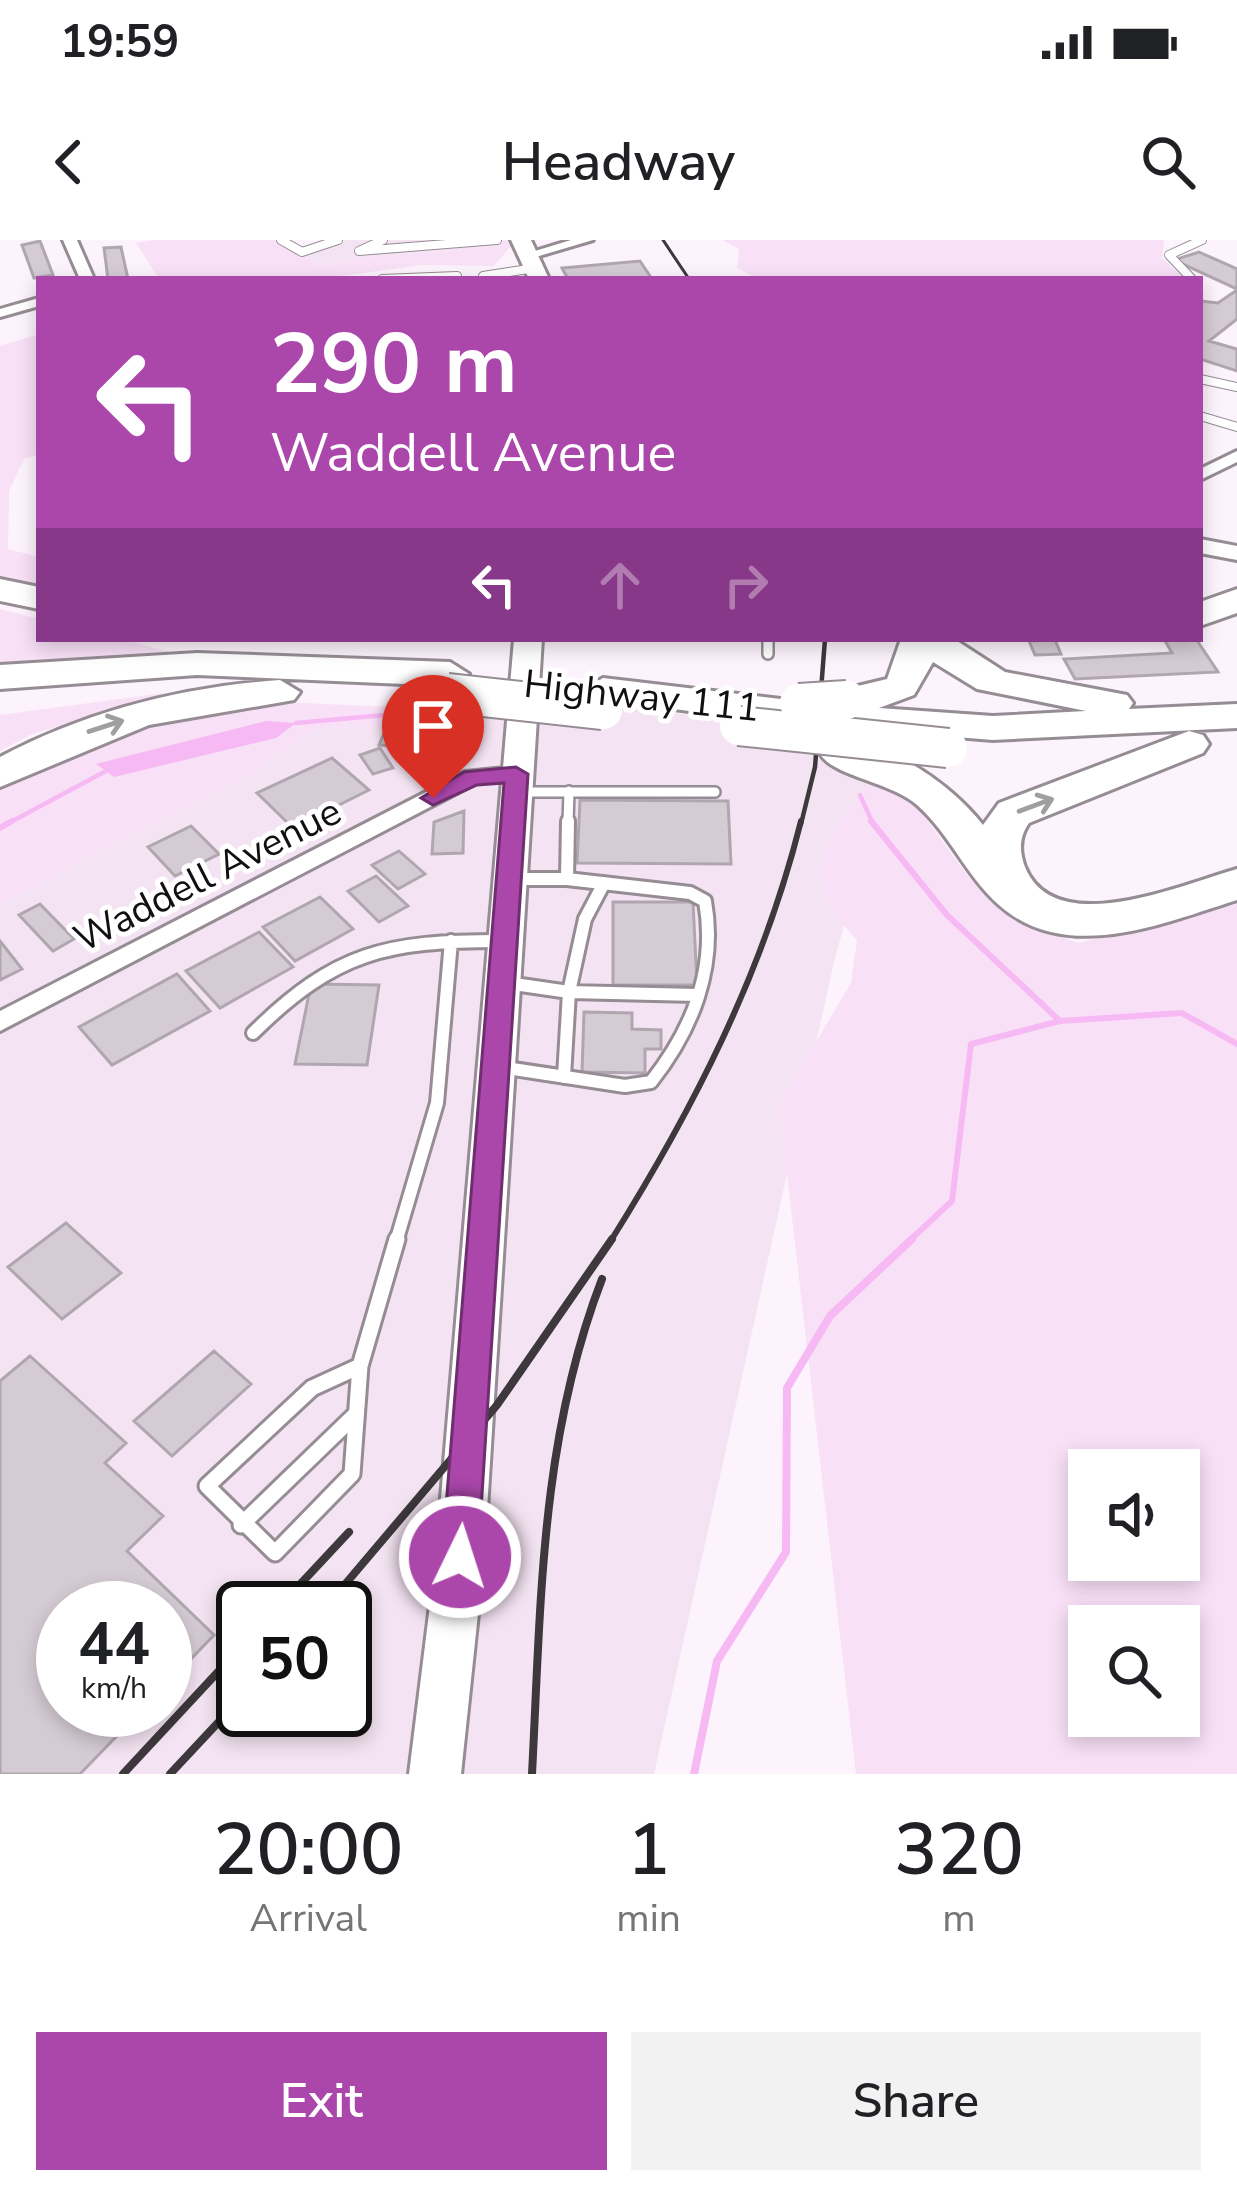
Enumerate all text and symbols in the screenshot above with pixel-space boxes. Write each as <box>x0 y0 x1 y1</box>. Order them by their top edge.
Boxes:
text: 19:59 <box>60 12 179 73</box>
text: Headway <box>502 125 735 199</box>
icon: back <box>36 129 102 195</box>
icon: search <box>1135 129 1201 195</box>
text: 290 m <box>270 307 518 422</box>
icon: left <box>72 324 228 480</box>
text: Waddell Avenue <box>270 416 676 490</box>
icon: left <box>461 552 527 618</box>
icon: ahead <box>587 552 653 618</box>
icon: right <box>713 552 779 618</box>
street label: Highway 111 <box>521 658 762 735</box>
pin <box>382 675 484 798</box>
icon: arrive <box>400 693 466 759</box>
one-way arrow <box>86 713 124 735</box>
street label: Waddell Avenue <box>65 785 350 966</box>
one-way arrow <box>1016 793 1053 814</box>
map controls <box>1068 1449 1200 1737</box>
button: sound <box>1068 1449 1200 1581</box>
position arrow <box>397 1494 523 1620</box>
speed limit sign: 50 <box>216 1581 372 1737</box>
text: 44 <box>78 1603 150 1685</box>
button: search <box>1068 1605 1200 1737</box>
text: km/h <box>81 1668 147 1709</box>
text: 20:00 <box>213 1801 403 1899</box>
text: 1 <box>627 1801 670 1899</box>
text: 320 <box>894 1801 1024 1899</box>
text: Arrival <box>250 1892 367 1945</box>
text: min <box>616 1892 681 1945</box>
text: m <box>942 1892 976 1945</box>
button: Exit <box>36 2032 607 2170</box>
button: Share <box>631 2032 1201 2170</box>

